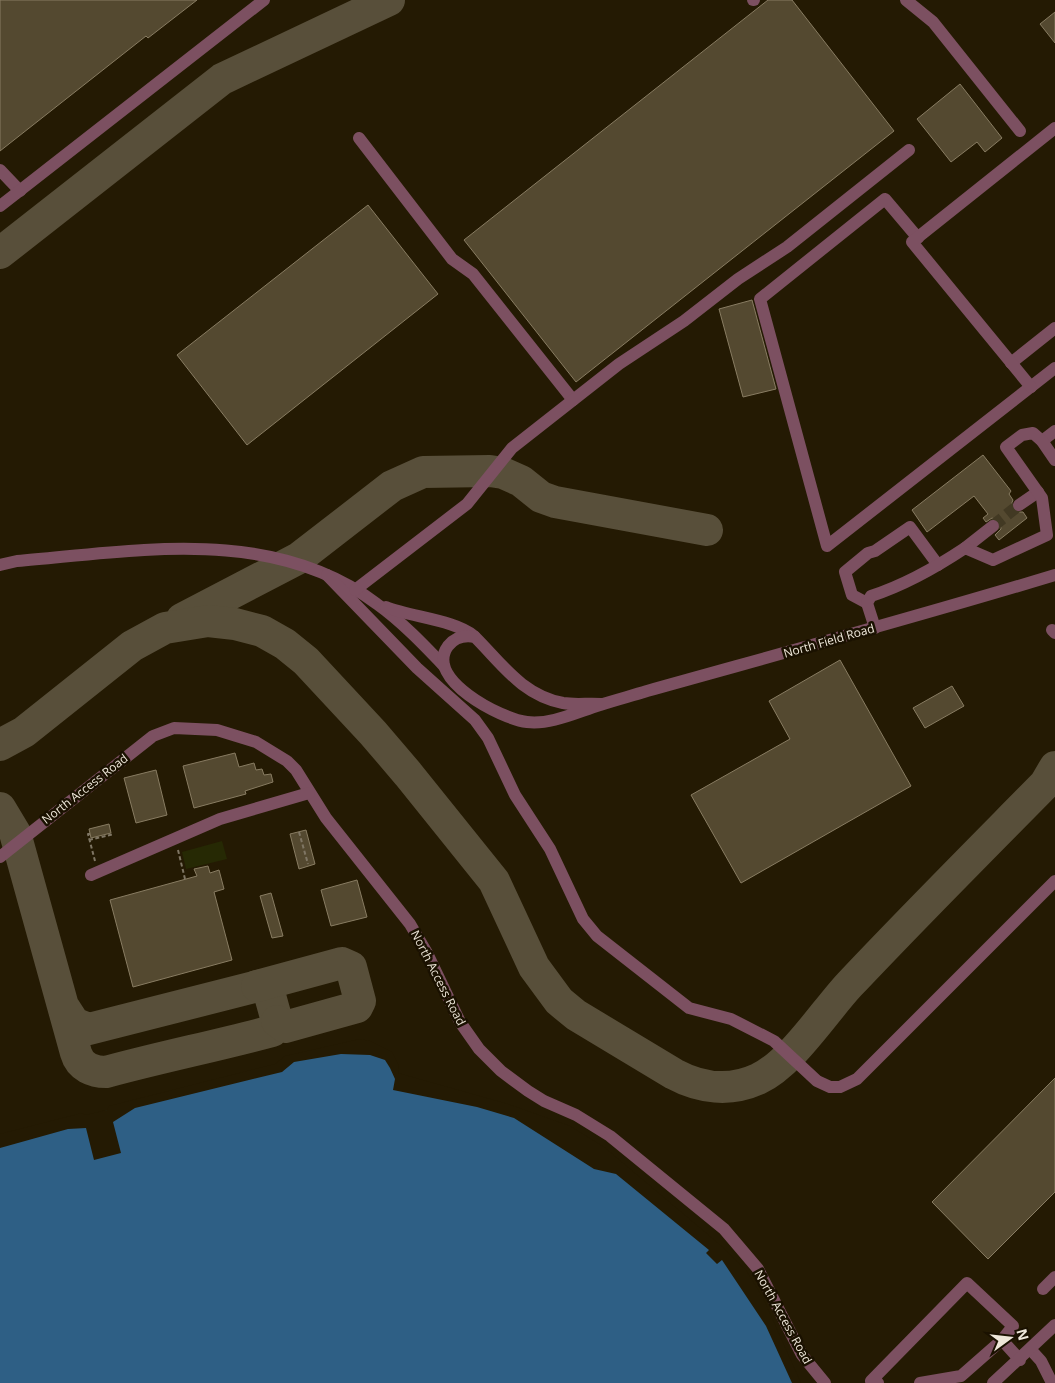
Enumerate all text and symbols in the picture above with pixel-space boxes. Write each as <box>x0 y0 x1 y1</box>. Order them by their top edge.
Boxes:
street label: North Field Road <box>781 619 876 662</box>
street label: North Access Road <box>38 750 131 828</box>
street label: North Access Road <box>407 927 470 1028</box>
street label: North Access Road <box>751 1267 816 1367</box>
north arrow <box>985 1313 1035 1363</box>
text: N <box>1012 1327 1034 1342</box>

